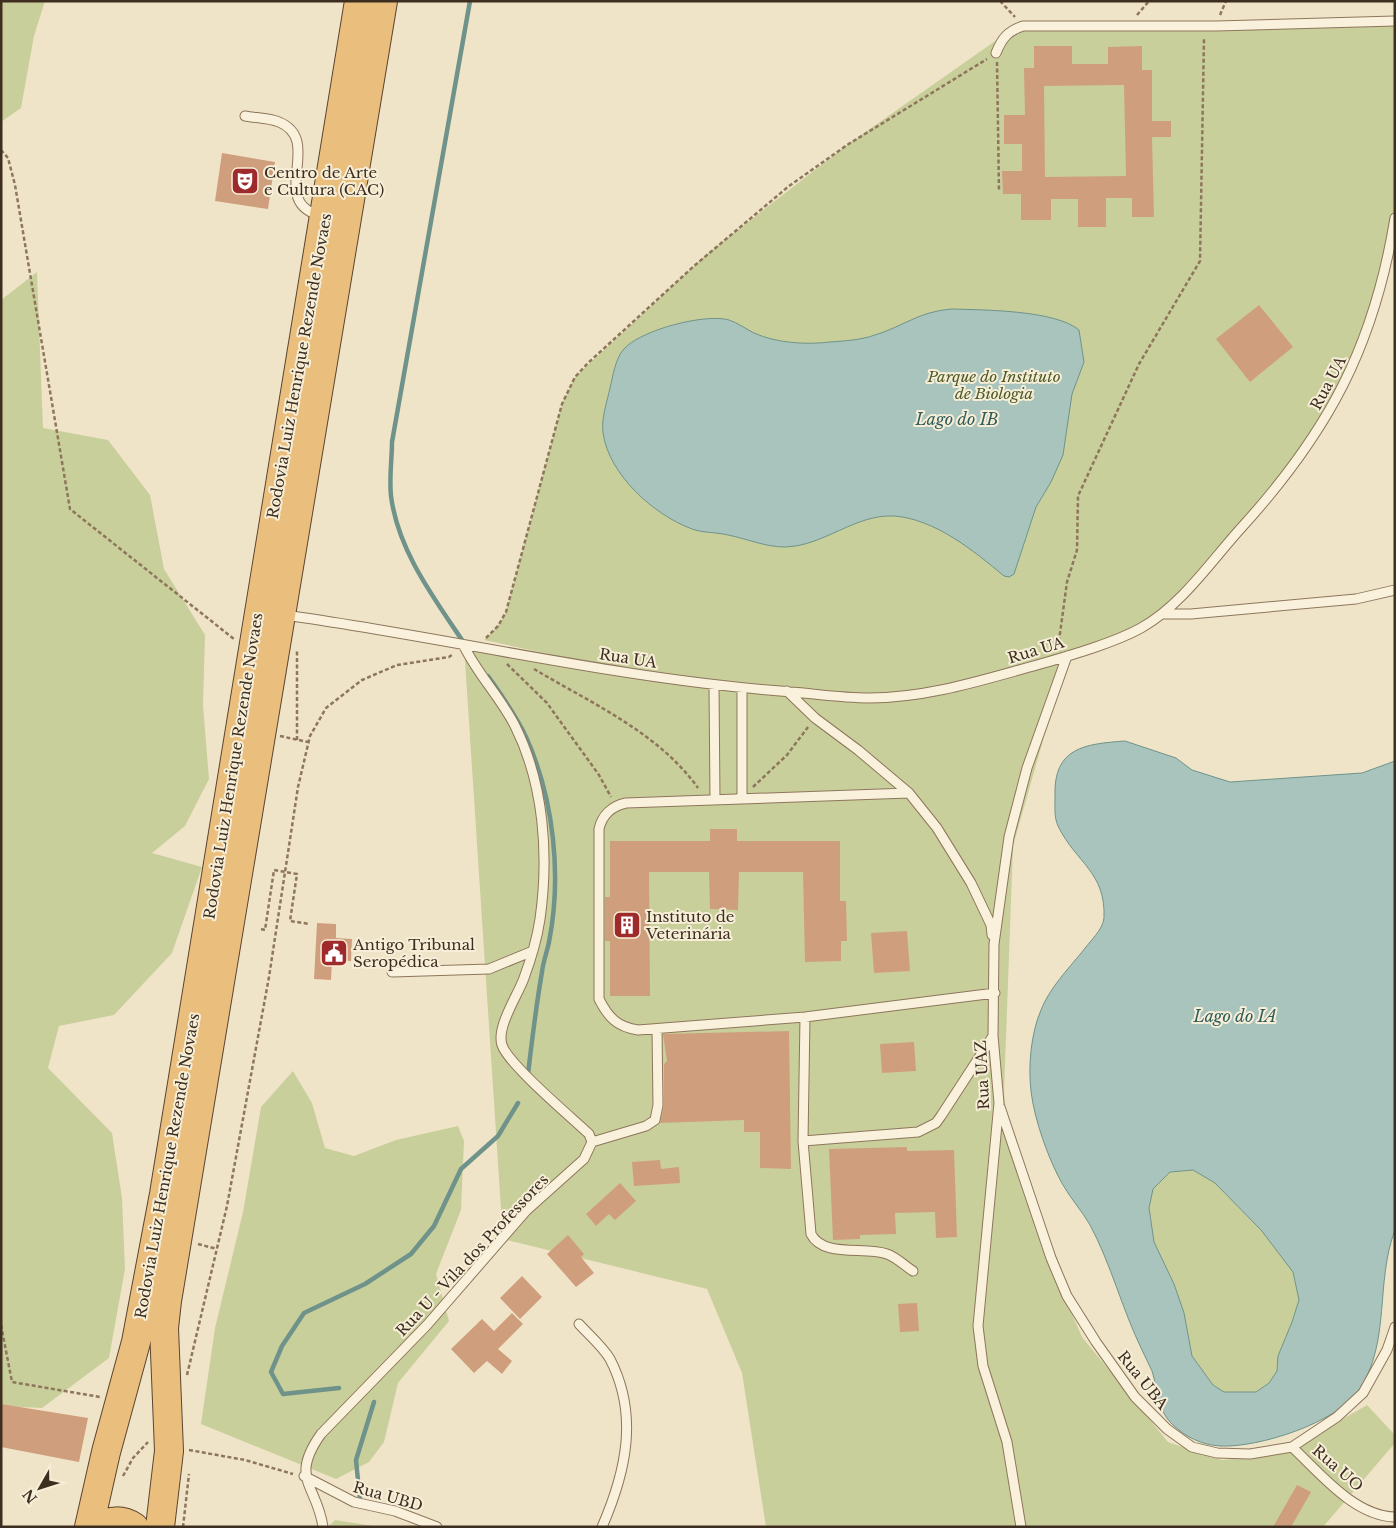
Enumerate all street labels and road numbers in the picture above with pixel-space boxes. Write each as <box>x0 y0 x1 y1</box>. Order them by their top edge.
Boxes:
street label: Rodovia Luiz Henrique Rezende Novaes <box>263 212 335 520</box>
street label: Rua UA <box>1306 352 1350 413</box>
street label: Rodovia Luiz Henrique Rezende Novaes <box>199 611 267 921</box>
street label: Rua UA <box>1005 632 1067 668</box>
street label: Rua UA <box>598 644 659 672</box>
street label: Rodovia Luiz Henrique Rezende Novaes <box>131 1012 203 1320</box>
street label: Rua UAZ <box>971 1040 993 1110</box>
street label: Rua U - Vila dos Professores <box>392 1170 552 1340</box>
street label: Rua UBA <box>1114 1347 1173 1414</box>
street label: Rua UO <box>1309 1441 1367 1495</box>
street label: Rua UBD <box>351 1477 425 1515</box>

